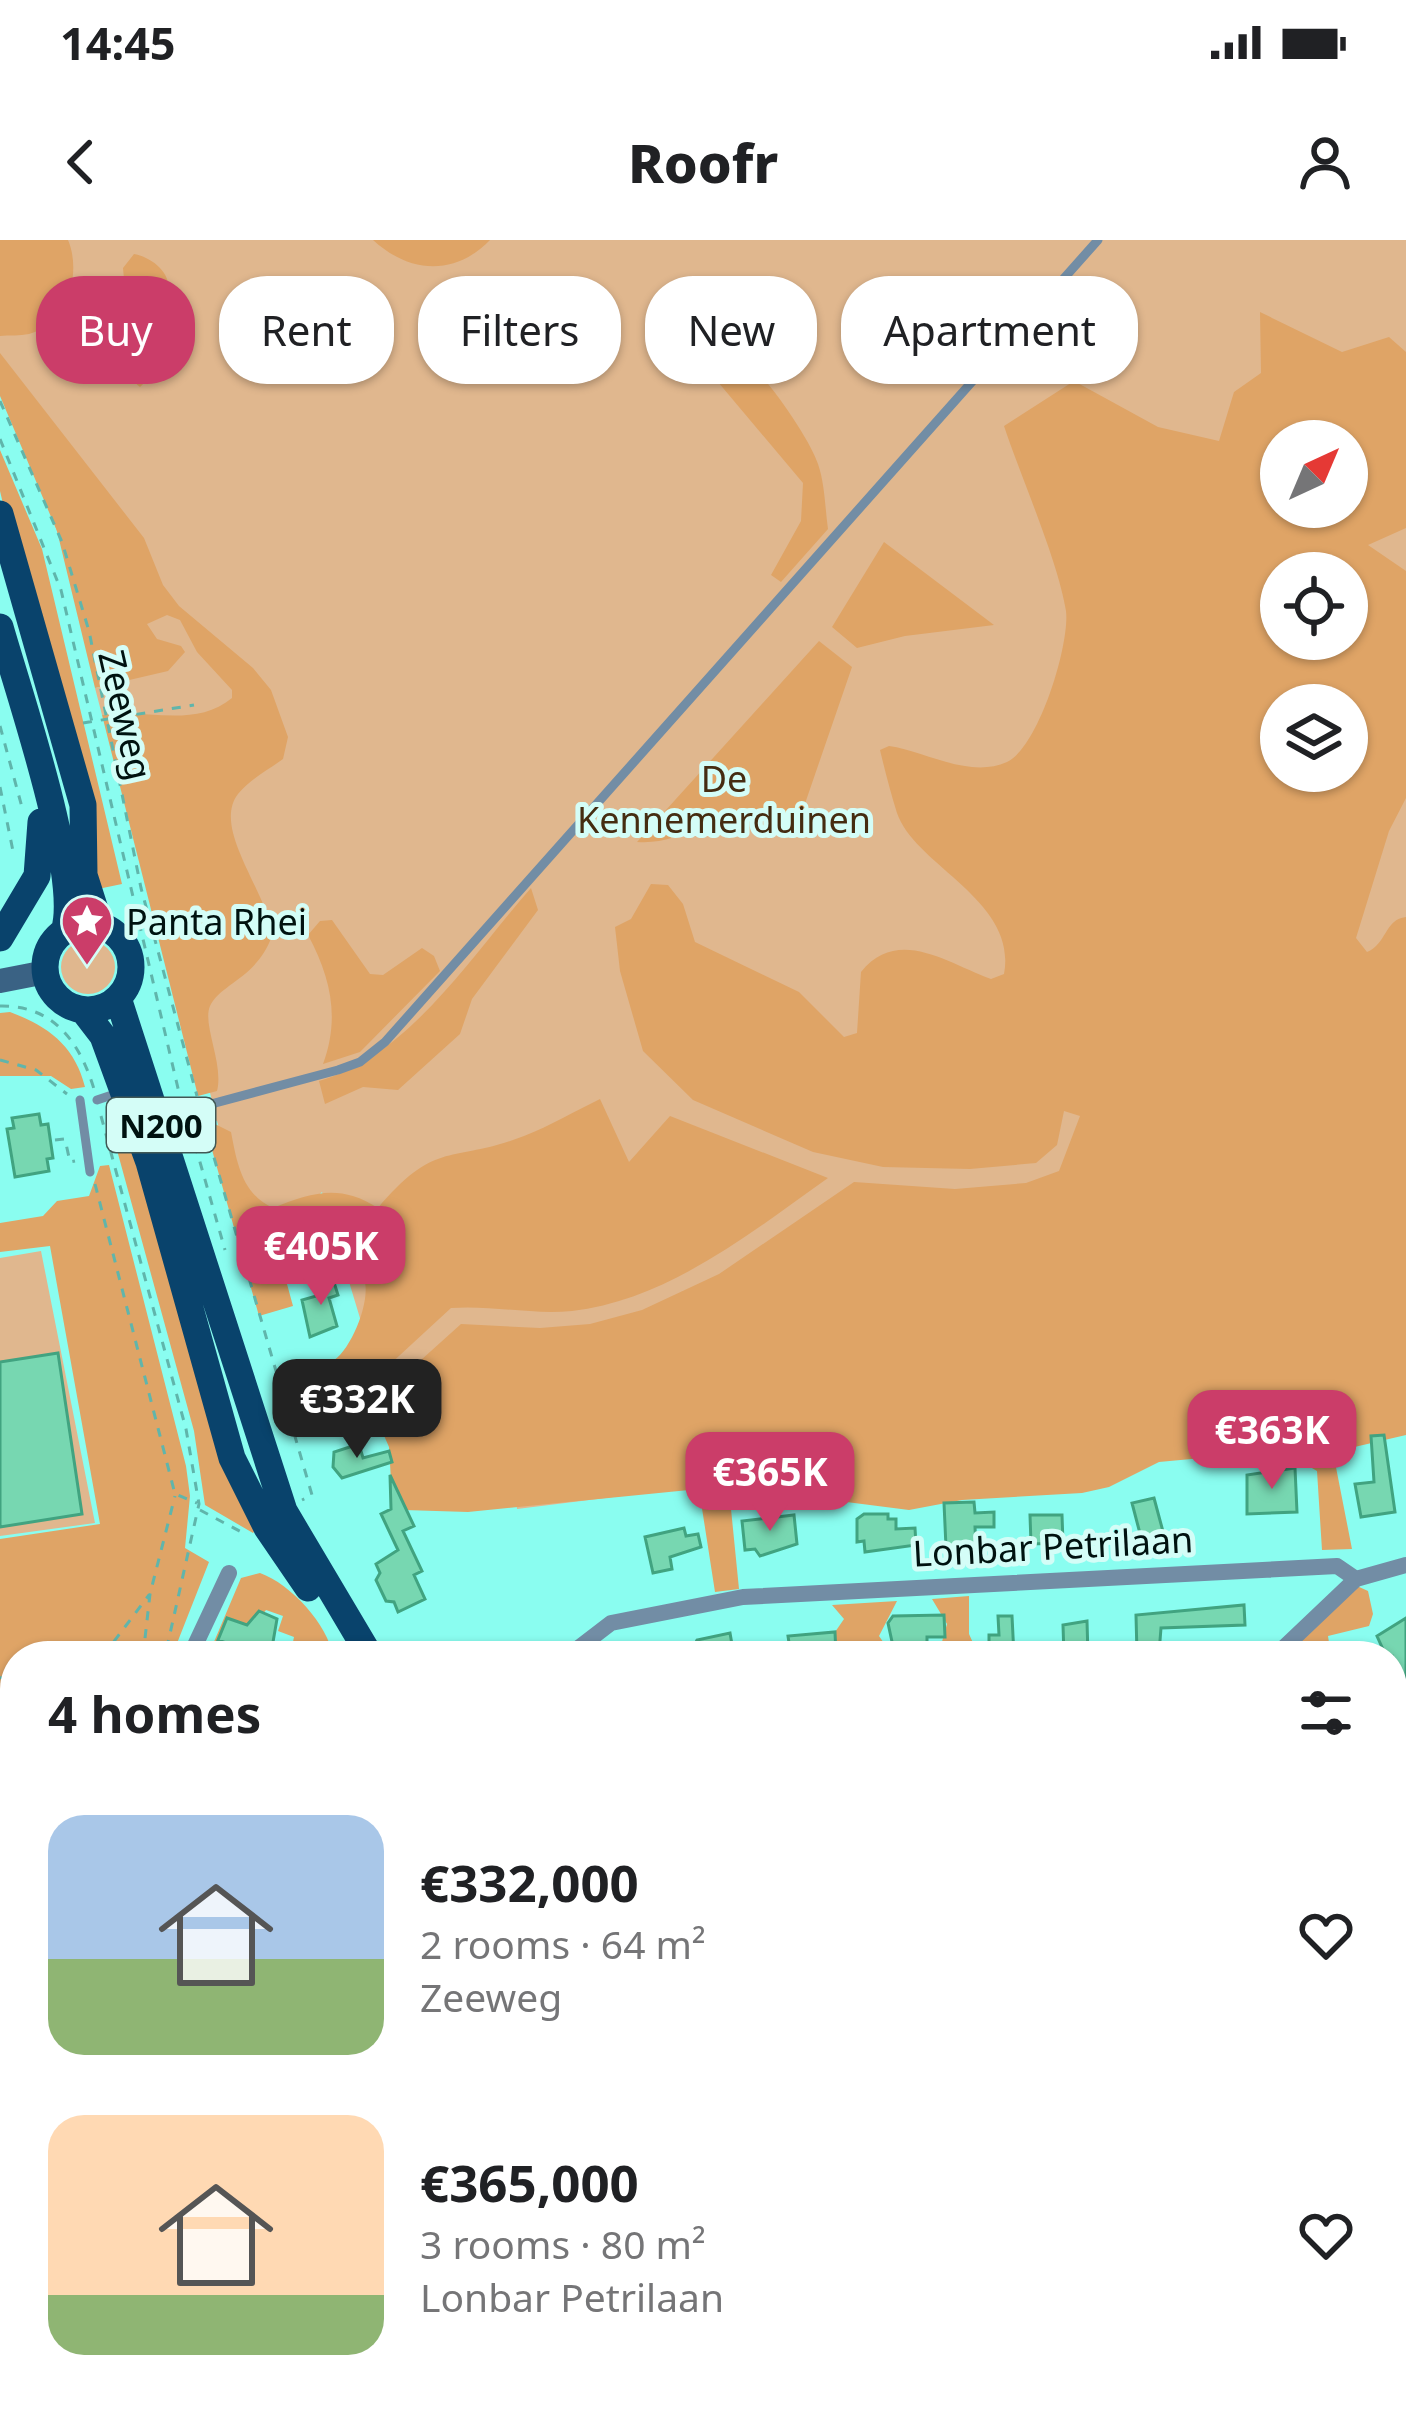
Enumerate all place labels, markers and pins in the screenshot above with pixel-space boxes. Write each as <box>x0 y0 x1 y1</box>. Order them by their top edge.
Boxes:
place icon: Panta Rhei <box>59 893 115 967</box>
place label: Panta Rhei <box>126 897 307 946</box>
pin: €405K <box>237 1206 405 1308</box>
pin: €332K <box>273 1359 441 1461</box>
pin: €363K <box>1188 1390 1356 1492</box>
pin: €365K <box>686 1432 854 1534</box>

